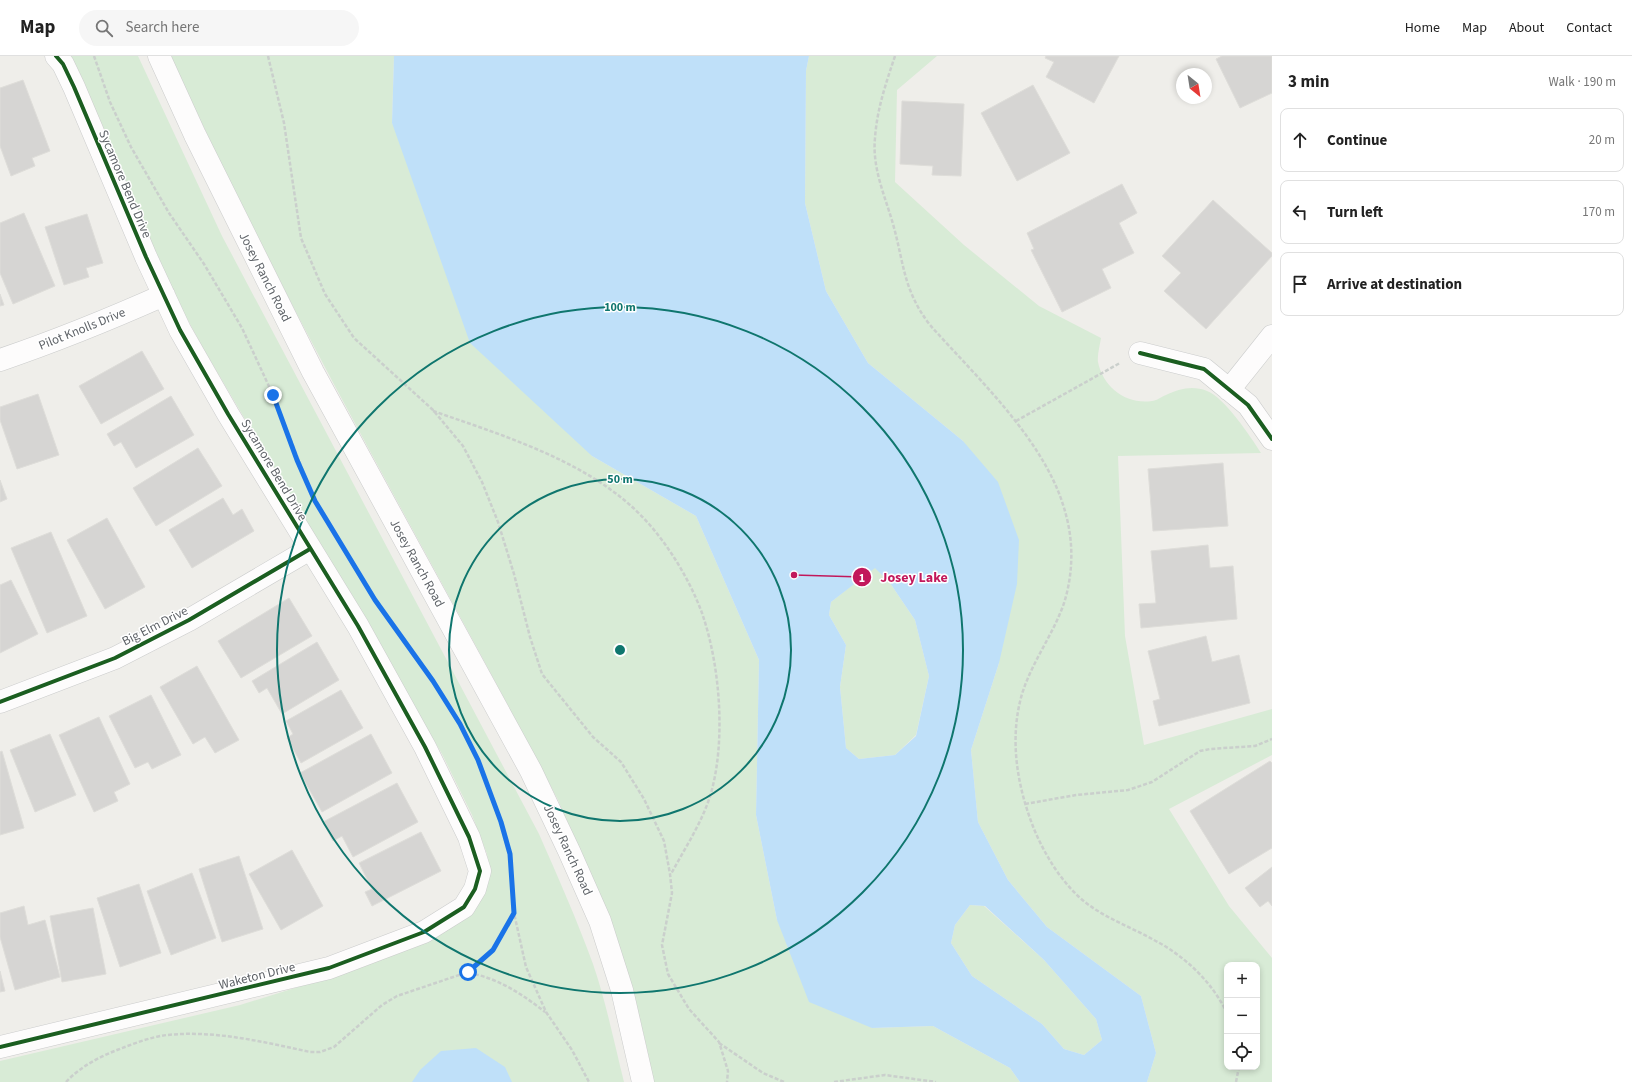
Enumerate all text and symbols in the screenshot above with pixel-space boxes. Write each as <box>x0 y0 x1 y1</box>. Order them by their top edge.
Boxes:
search box <box>79 10 359 46</box>
text: Map <box>20 14 55 41</box>
icon: search <box>93 17 115 39</box>
text: Search here <box>125 17 199 38</box>
text: Home <box>1405 18 1440 38</box>
text: Map <box>1462 18 1487 38</box>
text: About <box>1509 18 1544 38</box>
text: Contact <box>1566 18 1612 38</box>
north arrow <box>1176 68 1212 104</box>
text: 3 min <box>1288 70 1329 94</box>
text: Walk · 190 m <box>1548 73 1616 91</box>
street label: Sycamore Bend Drive <box>94 127 156 241</box>
icon: ahead <box>1289 129 1311 151</box>
text: Continue <box>1327 130 1387 151</box>
text: 20 m <box>1589 131 1615 149</box>
icon: left <box>1289 201 1311 223</box>
text: Turn left <box>1327 202 1383 223</box>
text: 170 m <box>1582 203 1615 221</box>
street label: Josey Ranch Road <box>235 229 295 325</box>
icon: arrive <box>1289 273 1311 295</box>
text: Arrive at destination <box>1327 274 1462 295</box>
text: 100 m <box>604 299 636 316</box>
street label: Pilot Knolls Drive <box>36 303 128 355</box>
route end <box>264 386 282 404</box>
street label: Sycamore Bend Drive <box>236 416 312 524</box>
text: 50 m <box>607 471 633 488</box>
street label: Josey Ranch Road <box>385 516 449 610</box>
callout: Josey Lake <box>852 564 955 590</box>
text: Josey Lake <box>880 568 948 588</box>
text: 1 <box>859 570 865 587</box>
street label: Big Elm Drive <box>119 602 191 650</box>
centre of rings <box>613 643 627 657</box>
street label: Josey Ranch Road <box>539 802 597 898</box>
street label: Waketon Drive <box>217 958 297 994</box>
map controls <box>1224 962 1260 1070</box>
button: + <box>1224 962 1260 998</box>
route start <box>459 963 477 981</box>
button: − <box>1224 998 1260 1034</box>
button: locate <box>1224 1034 1260 1070</box>

